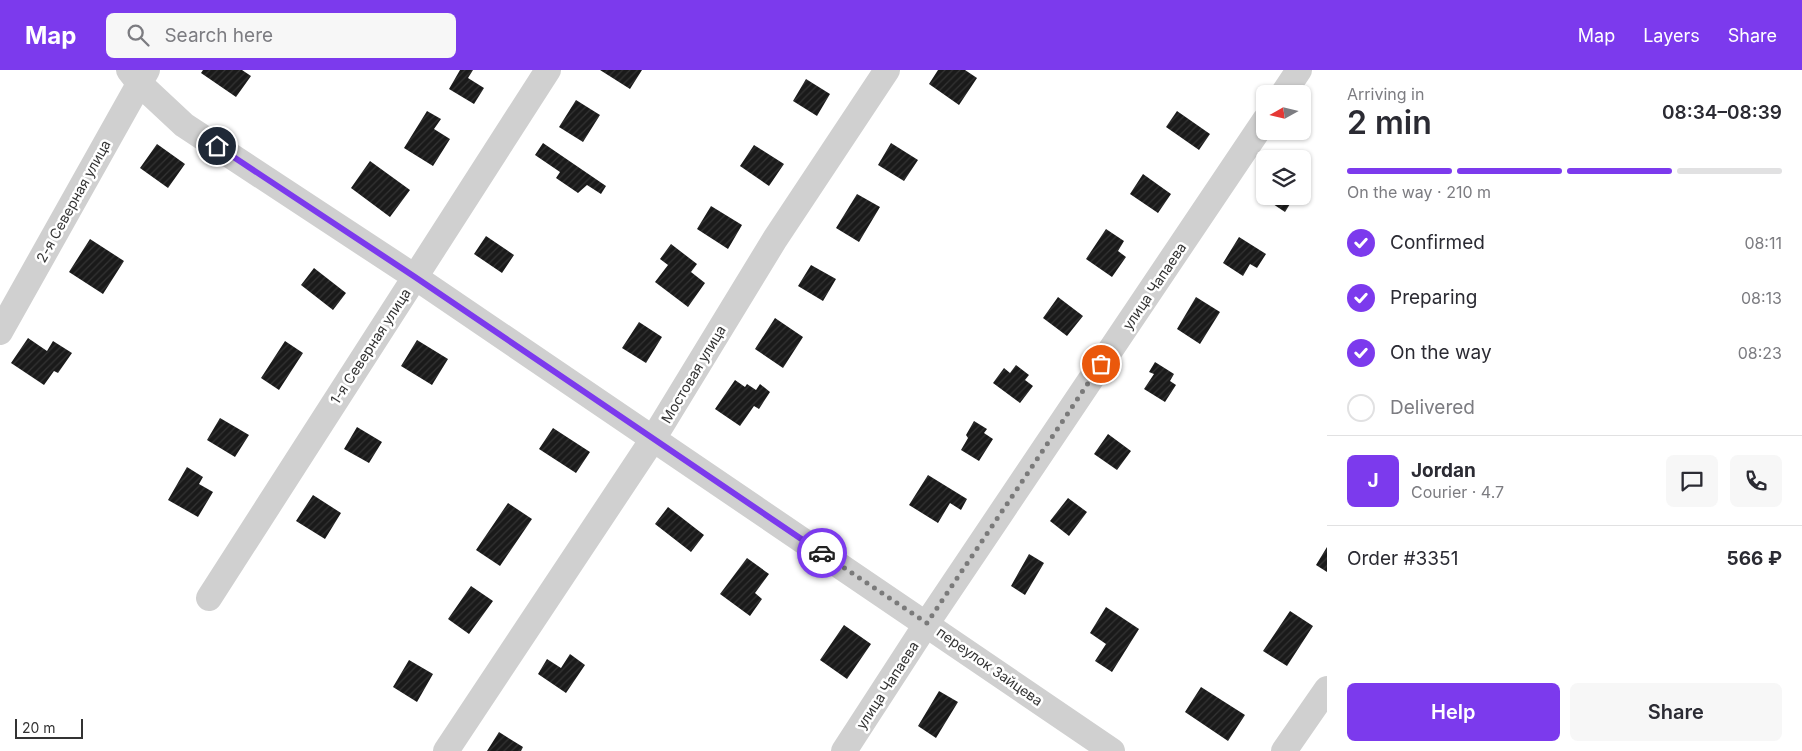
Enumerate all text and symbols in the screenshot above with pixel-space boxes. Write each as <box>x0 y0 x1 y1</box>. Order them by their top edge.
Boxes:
search box <box>106 13 456 58</box>
text: Map <box>25 21 76 50</box>
icon: search <box>124 21 152 49</box>
text: Search here <box>164 24 273 47</box>
text: Map <box>1578 25 1615 46</box>
text: Layers <box>1643 25 1700 46</box>
text: Share <box>1728 25 1777 46</box>
text: Arriving in <box>1347 84 1424 104</box>
north arrow <box>1256 85 1311 140</box>
map controls <box>1256 85 1311 205</box>
text: 08:34–08:39 <box>1662 101 1782 124</box>
text: 2 min <box>1347 103 1432 142</box>
pin <box>196 125 238 167</box>
icon: home <box>203 132 231 160</box>
street label: 2-я Северная улица <box>32 137 114 265</box>
button: layers <box>1256 150 1311 205</box>
text: On the way · 210 m <box>1347 182 1491 202</box>
icon: check <box>1347 229 1375 257</box>
text: Confirmed <box>1390 231 1485 254</box>
text: 08:11 <box>1744 233 1782 253</box>
street label: улица Чапаева <box>1119 239 1189 333</box>
icon: check <box>1347 284 1375 312</box>
street label: 1-я Северная улица <box>326 285 414 407</box>
text: Preparing <box>1390 286 1477 309</box>
text: 08:13 <box>1741 288 1782 308</box>
street label: Мостовая улица <box>657 322 729 426</box>
icon: check <box>1347 339 1375 367</box>
text: On the way <box>1390 341 1492 364</box>
pin <box>1080 343 1122 385</box>
text: 08:23 <box>1738 343 1782 363</box>
icon: bag <box>1087 350 1115 378</box>
text: Delivered <box>1390 396 1475 419</box>
button: chat <box>1666 455 1718 507</box>
button: phone <box>1730 455 1782 507</box>
text: Jordan <box>1411 459 1476 482</box>
text: J <box>1367 469 1379 492</box>
text: Courier · 4.7 <box>1411 482 1504 502</box>
courier <box>797 528 847 578</box>
icon: car <box>808 539 836 567</box>
text: Order #3351 <box>1347 547 1458 570</box>
text: 566 ₽ <box>1727 547 1782 570</box>
street label: переулок Зайцева <box>934 623 1046 709</box>
street label: улица Чапаева <box>852 638 922 732</box>
button: Help <box>1347 683 1560 741</box>
button: Share <box>1570 683 1782 741</box>
scale bar <box>15 716 82 739</box>
text: 20 m <box>22 719 56 736</box>

